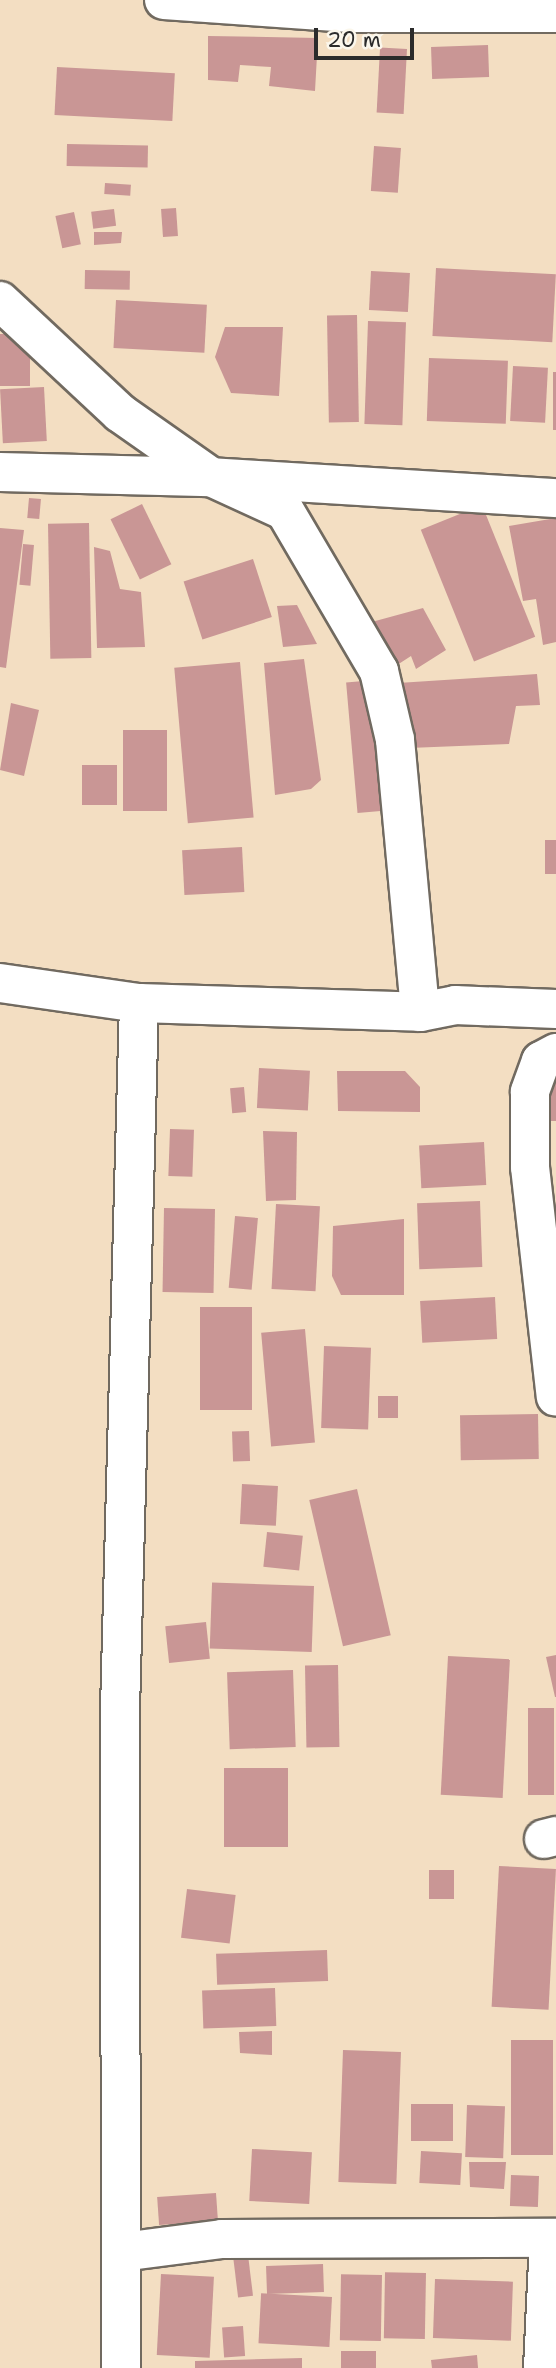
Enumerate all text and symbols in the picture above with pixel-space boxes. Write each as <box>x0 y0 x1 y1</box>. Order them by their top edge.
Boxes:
scale bar <box>318 14 418 58</box>
text: 20 m <box>327 26 381 54</box>

